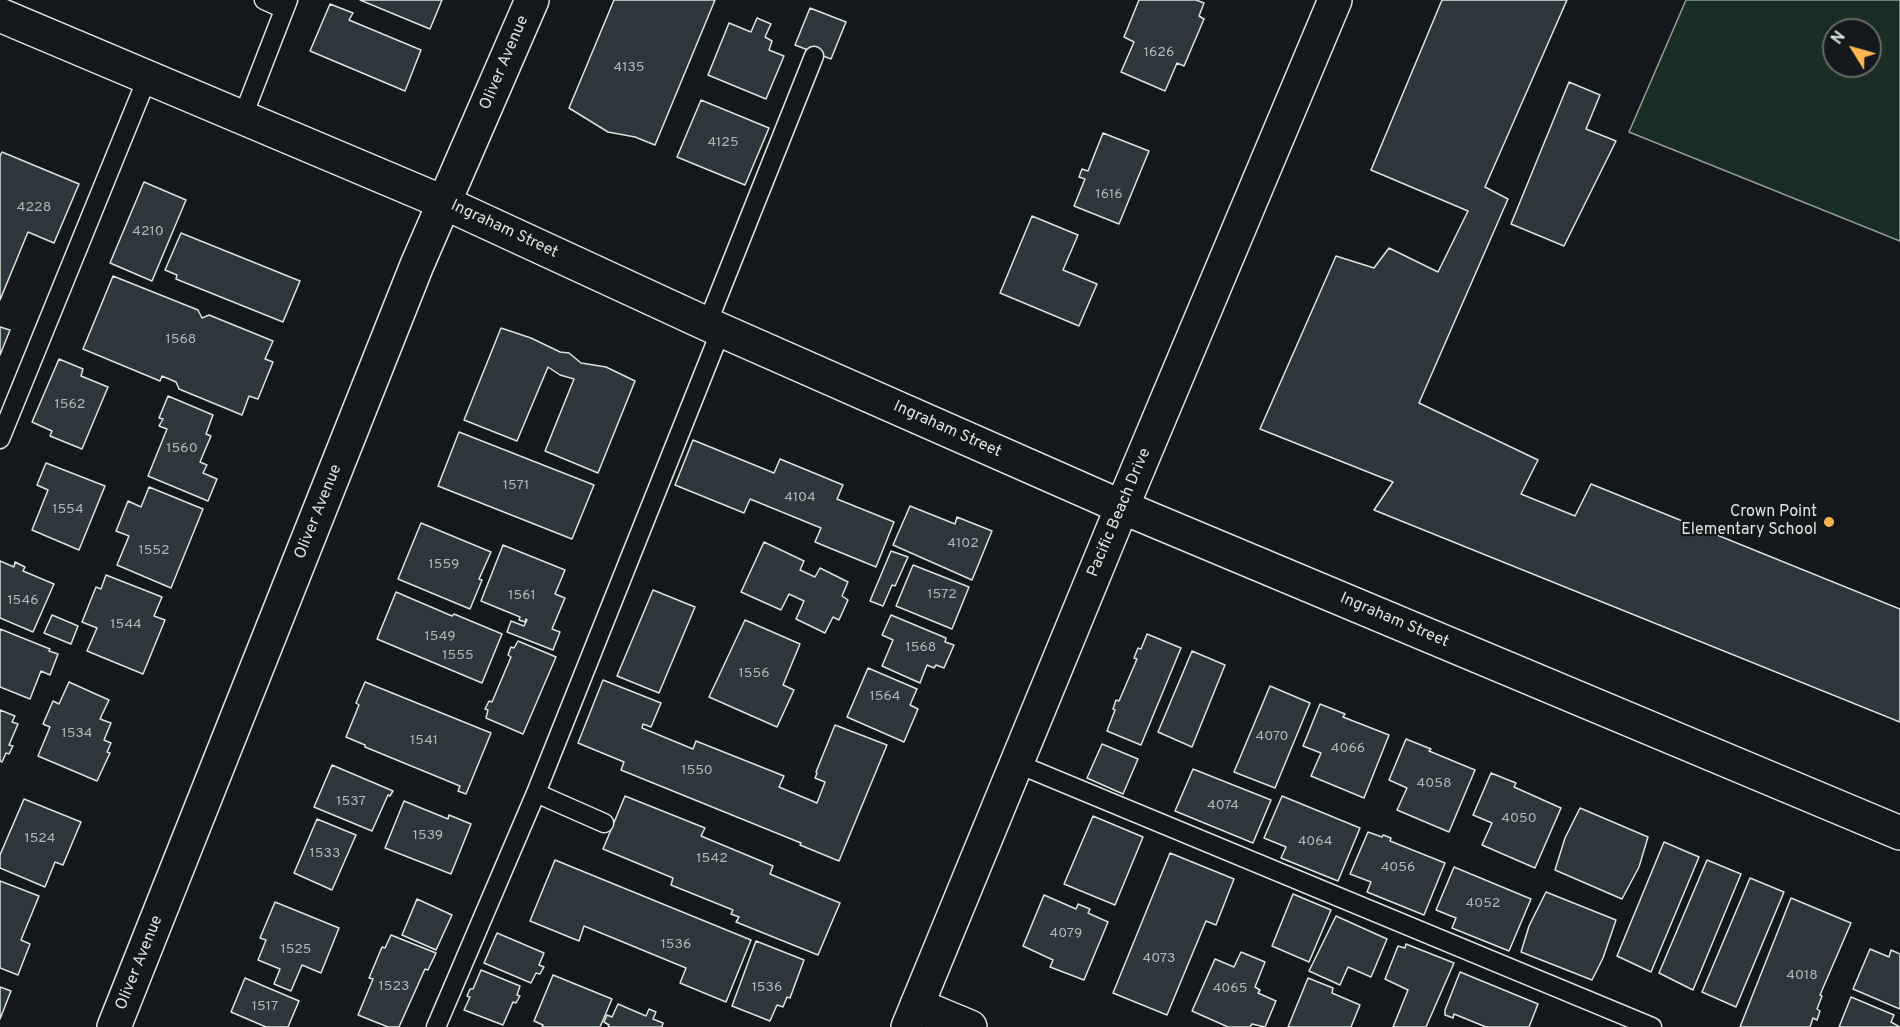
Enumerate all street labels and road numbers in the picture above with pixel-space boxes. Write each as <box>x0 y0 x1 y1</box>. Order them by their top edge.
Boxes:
street label: Oliver Avenue <box>477 13 533 113</box>
street label: Ingraham Street <box>447 197 561 263</box>
street label: Ingraham Street <box>890 398 1004 462</box>
street label: Pacific Beach Drive <box>1084 446 1156 580</box>
street label: Oliver Avenue <box>291 462 347 562</box>
street label: Ingraham Street <box>1337 589 1451 653</box>
street label: Oliver Avenue <box>112 913 168 1013</box>

